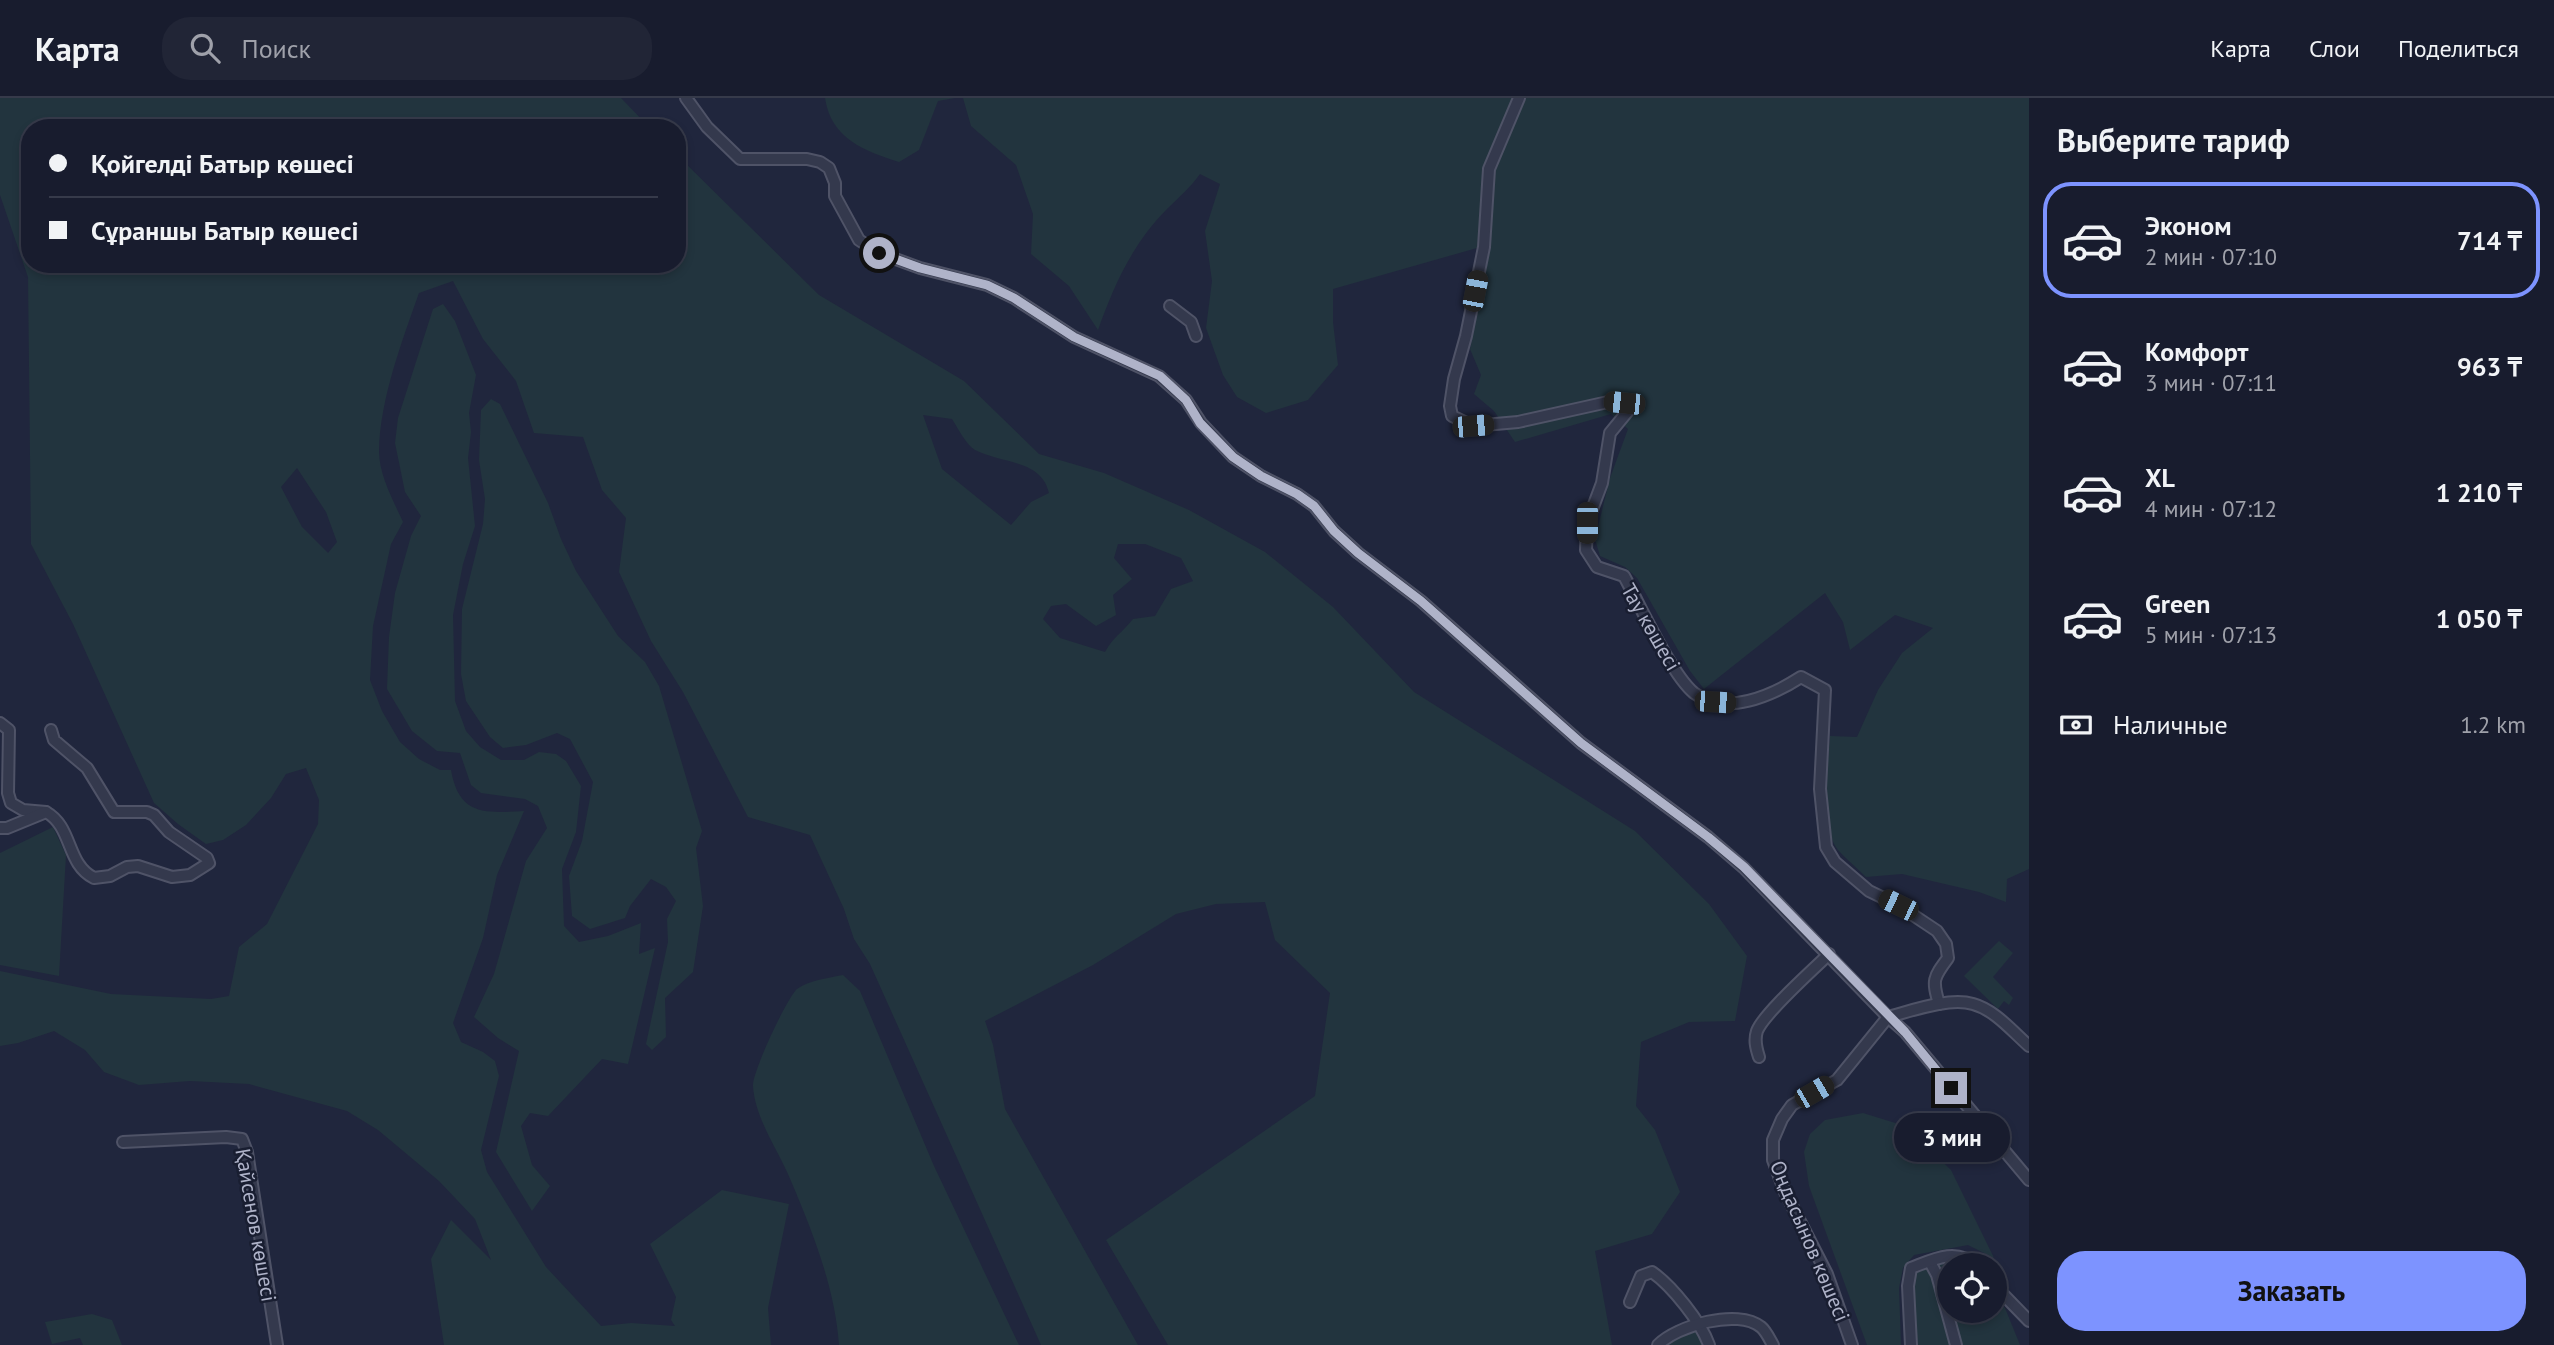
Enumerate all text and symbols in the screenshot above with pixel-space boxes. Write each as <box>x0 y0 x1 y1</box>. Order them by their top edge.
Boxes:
search box <box>162 17 652 80</box>
text: Карта <box>35 27 120 70</box>
icon: search <box>186 29 224 67</box>
text: Поиск <box>242 32 311 65</box>
text: Карта <box>2210 33 2271 64</box>
text: Слои <box>2309 33 2360 64</box>
text: Поделиться <box>2398 33 2519 64</box>
text: Выберите тариф <box>2057 119 2290 161</box>
text: Қойгелді Батыр көшесі <box>91 147 354 180</box>
icon: car <box>2061 209 2124 272</box>
text: Эконом <box>2145 209 2232 242</box>
text: Сұраншы Батыр көшесі <box>91 214 358 247</box>
text: 714 ₸ <box>2457 224 2522 257</box>
route start <box>863 237 895 269</box>
text: 2 мин · 07:10 <box>2145 242 2277 271</box>
car <box>1461 268 1490 314</box>
icon: car <box>2061 335 2124 398</box>
text: Комфорт <box>2145 335 2248 368</box>
text: 963 ₸ <box>2457 350 2522 383</box>
text: 3 мин · 07:11 <box>2145 368 2277 397</box>
car <box>1603 390 1646 416</box>
car <box>1452 414 1495 438</box>
icon: car <box>2061 461 2124 524</box>
text: XL <box>2145 461 2175 494</box>
text: 1 210 ₸ <box>2436 476 2522 509</box>
text: 4 мин · 07:12 <box>2145 494 2277 523</box>
car <box>1577 502 1598 544</box>
street label: Тау көшесі <box>1615 578 1687 676</box>
icon: car <box>2061 587 2124 650</box>
text: Green <box>2145 587 2210 620</box>
text: 1 050 ₸ <box>2436 602 2522 635</box>
text: 5 мин · 07:13 <box>2145 620 2277 649</box>
car <box>1694 690 1737 714</box>
icon: cash <box>2057 706 2095 744</box>
text: Наличные <box>2113 708 2228 741</box>
text: 1.2 km <box>2460 710 2526 739</box>
car <box>1875 886 1922 924</box>
car <box>1791 1072 1838 1112</box>
route end <box>1935 1072 1967 1104</box>
callout: 3 мин <box>1893 1112 2009 1162</box>
text: 3 мин <box>1922 1123 1982 1152</box>
street label: Қайсенов көшесі <box>229 1146 283 1304</box>
street label: Оңдасынов көшесі <box>1764 1156 1856 1326</box>
button: Заказать <box>2057 1251 2526 1331</box>
map controls <box>1937 1253 2007 1323</box>
button: locate <box>1937 1253 2007 1323</box>

